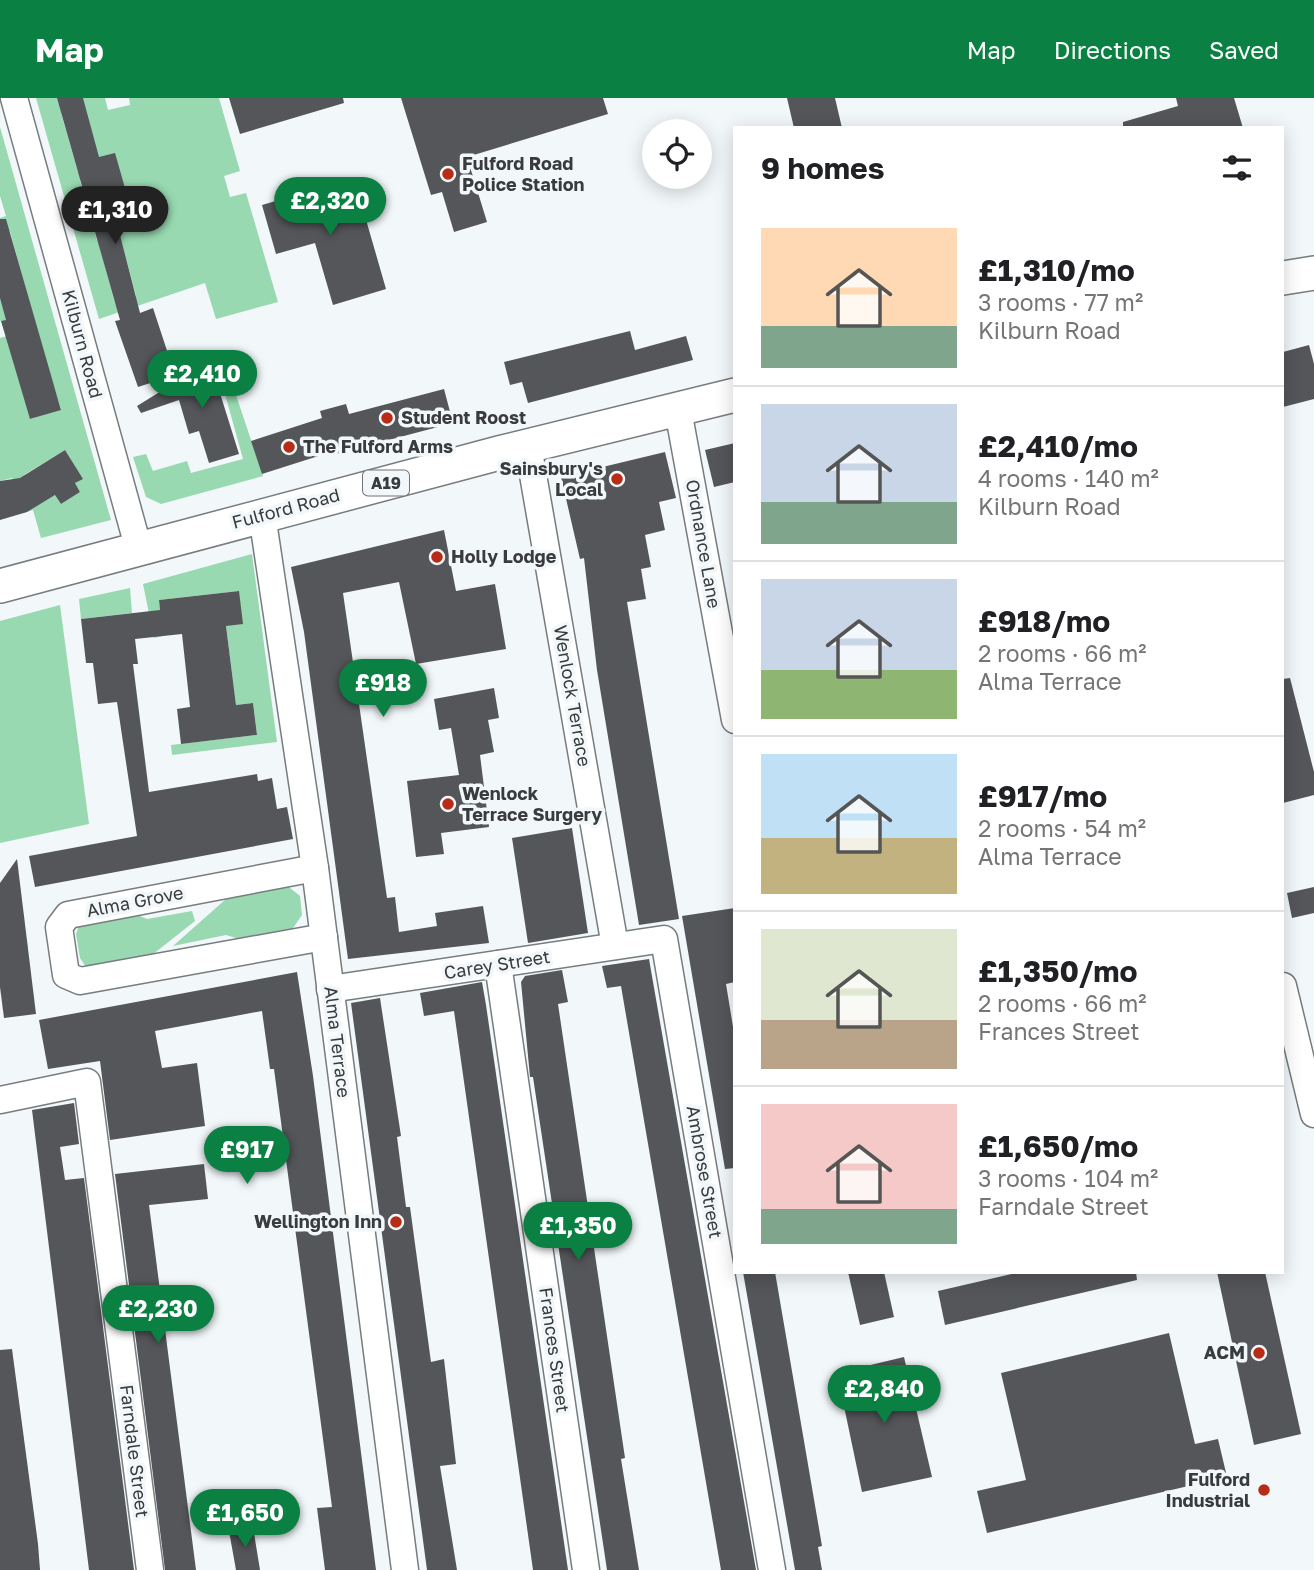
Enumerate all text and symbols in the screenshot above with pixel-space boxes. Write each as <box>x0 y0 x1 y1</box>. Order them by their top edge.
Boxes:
text: Map <box>35 30 104 69</box>
text: Map <box>967 35 1016 64</box>
text: Directions <box>1054 35 1171 64</box>
text: Saved <box>1209 35 1279 64</box>
map controls <box>642 119 712 189</box>
button: locate <box>642 119 712 189</box>
icon: filters <box>1218 149 1256 187</box>
text: 9 homes <box>761 150 884 186</box>
place label: Fulford Road Police Station <box>462 152 585 195</box>
marker: Fulford Road Police Station <box>440 166 456 182</box>
pin: £2,320 <box>273 178 387 237</box>
pin: £1,310 <box>58 186 172 246</box>
text: £2,320 <box>290 186 370 214</box>
text: £1,310 <box>77 195 153 223</box>
text: £1,310/mo <box>978 252 1135 288</box>
icon: home <box>817 256 901 340</box>
street label: Kilburn Road <box>58 287 108 401</box>
text: 3 rooms · 77 m² <box>978 288 1143 316</box>
text: Kilburn Road <box>978 316 1121 344</box>
pin: £2,410 <box>145 350 259 410</box>
text: £2,410 <box>163 359 241 387</box>
place label: Student Roost <box>401 406 526 428</box>
marker: Student Roost <box>379 410 395 426</box>
text: £2,410/mo <box>978 428 1138 464</box>
icon: home <box>817 432 901 516</box>
place label: The Fulford Arms <box>303 435 453 457</box>
marker: The Fulford Arms <box>281 439 297 455</box>
place label: Sainsbury's Local <box>500 457 603 500</box>
text: 4 rooms · 140 m² <box>978 464 1159 492</box>
road number: A19 <box>363 470 409 496</box>
marker: Sainsbury's Local <box>609 471 625 487</box>
street label: Ordnance Lane <box>682 478 726 610</box>
street label: Fulford Road <box>229 483 342 533</box>
text: Kilburn Road <box>978 492 1121 520</box>
place label: Holly Lodge <box>451 545 557 567</box>
marker: Holly Lodge <box>429 549 445 565</box>
text: £918/mo <box>978 603 1110 639</box>
icon: home <box>817 607 901 691</box>
street label: Wenlock Terrace <box>550 623 596 768</box>
text: 2 rooms · 66 m² <box>978 639 1147 667</box>
pin: £918 <box>342 660 424 719</box>
text: Alma Terrace <box>978 667 1122 695</box>
text: £918 <box>355 668 411 696</box>
text: £917/mo <box>978 778 1107 814</box>
place label: Wenlock Terrace Surgery <box>462 782 602 825</box>
icon: home <box>817 782 901 866</box>
marker: Wenlock Terrace Surgery <box>440 796 456 812</box>
text: 2 rooms · 54 m² <box>978 814 1146 842</box>
text: Alma Terrace <box>978 842 1122 870</box>
street label: Alma Grove <box>85 881 185 921</box>
street label: Carey Street <box>442 945 552 983</box>
text: £1,350/mo <box>978 953 1138 989</box>
icon: home <box>817 957 901 1041</box>
street label: Alma Terrace <box>320 985 356 1099</box>
text: 2 rooms · 66 m² <box>978 989 1147 1017</box>
text: Frances Street <box>978 1017 1139 1045</box>
street label: Ambrose Street <box>682 1104 727 1240</box>
pin: £917 <box>206 1126 288 1186</box>
text: £1,650/mo <box>978 1128 1138 1164</box>
icon: home <box>817 1132 901 1216</box>
text: £917 <box>220 1135 274 1163</box>
text: 3 rooms · 104 m² <box>978 1164 1158 1192</box>
text: Farndale Street <box>978 1192 1149 1220</box>
pin: £1,350 <box>521 1202 635 1262</box>
place label: Wellington Inn <box>254 1210 382 1232</box>
text: £1,350 <box>539 1211 617 1239</box>
marker: Wellington Inn <box>388 1214 404 1230</box>
pin: £2,230 <box>101 1286 215 1345</box>
street label: Frances Street <box>535 1286 575 1414</box>
text: £2,230 <box>118 1294 198 1322</box>
place label: ACM <box>1204 1341 1245 1363</box>
marker: ACM <box>1251 1345 1267 1361</box>
pin: £2,840 <box>827 1366 941 1425</box>
text: £2,840 <box>844 1374 924 1402</box>
street label: Farndale Street <box>116 1383 154 1519</box>
place label: Fulford Industrial <box>1166 1468 1250 1511</box>
marker: Fulford Industrial <box>1256 1482 1272 1498</box>
pin: £1,650 <box>188 1490 302 1549</box>
text: £1,650 <box>206 1498 284 1526</box>

